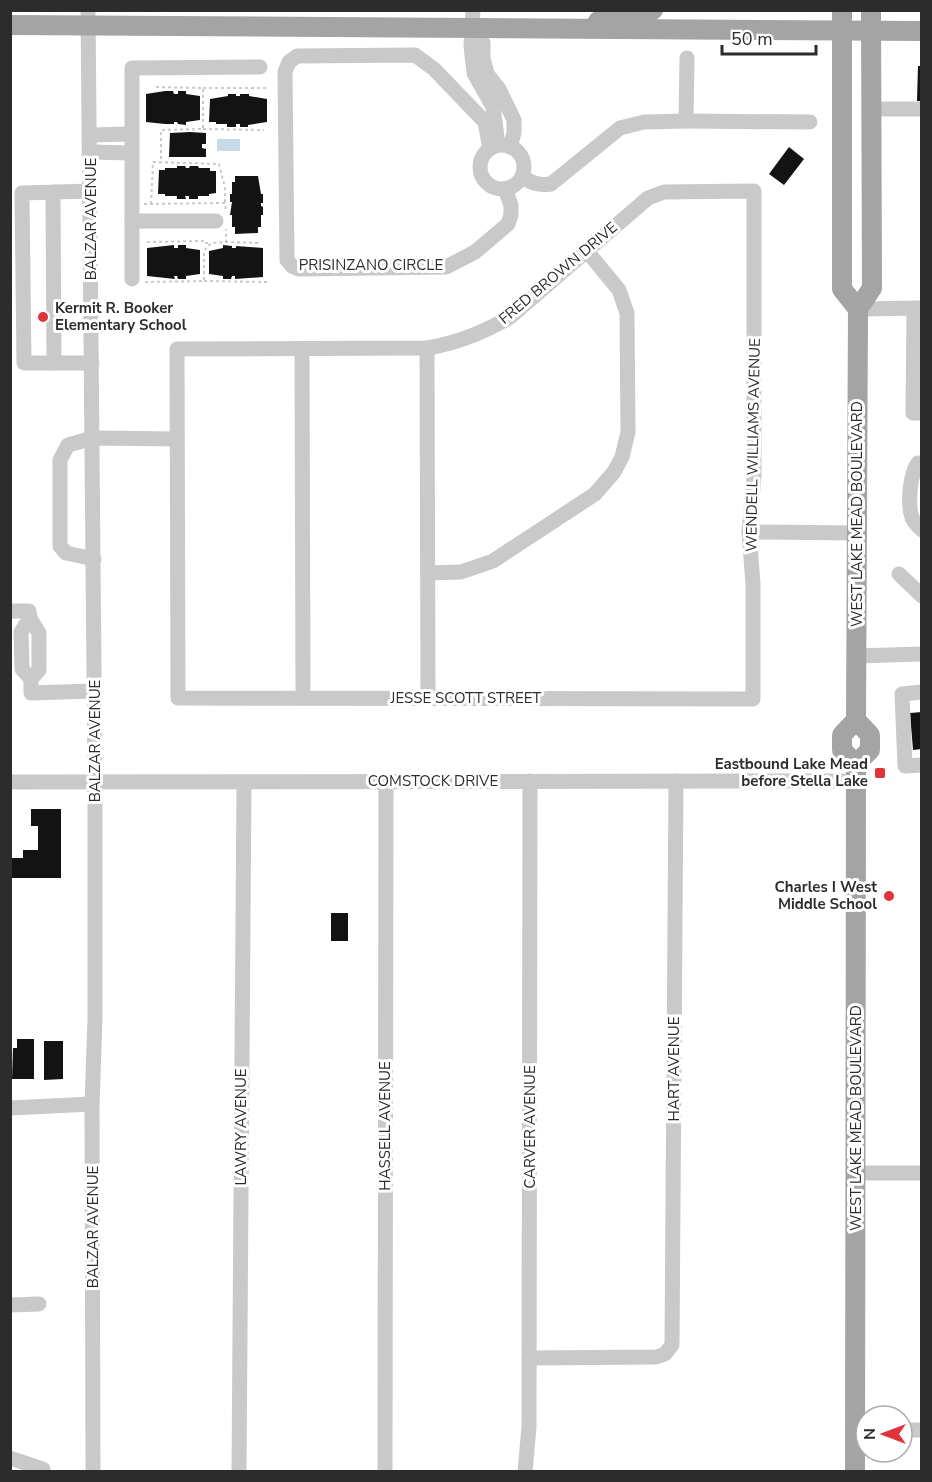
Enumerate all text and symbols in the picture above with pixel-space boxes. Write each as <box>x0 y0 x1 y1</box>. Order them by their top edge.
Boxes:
scale bar <box>722 18 816 56</box>
text: 50 m <box>731 27 773 51</box>
street label: BALZAR AVENUE <box>81 158 101 280</box>
street label: FRED BROWN DRIVE <box>495 217 621 329</box>
street label: PRISINZANO CIRCLE <box>299 255 443 275</box>
place label: Kermit R. Booker Elementary School <box>55 298 187 335</box>
marker: Kermit R. Booker Elementary School <box>36 310 50 324</box>
street label: WENDELL WILLIAMS AVENUE <box>741 338 765 552</box>
street label: WEST LAKE MEAD BOULEVARD <box>847 401 867 627</box>
street label: BALZAR AVENUE <box>85 680 105 802</box>
street label: JESSE SCOTT STREET <box>390 688 541 708</box>
place label: Eastbound Lake Mead before Stella Lake <box>715 754 868 791</box>
marker: Eastbound Lake Mead before Stella Lake <box>873 766 887 780</box>
street label: COMSTOCK DRIVE <box>368 771 498 791</box>
place label: Charles I West Middle School <box>775 877 877 914</box>
marker: Charles I West Middle School <box>882 889 896 903</box>
street label: WEST LAKE MEAD BOULEVARD <box>846 1005 866 1231</box>
street label: HART AVENUE <box>664 1017 684 1121</box>
street label: HASSELL AVENUE <box>375 1061 395 1191</box>
street label: CARVER AVENUE <box>520 1065 540 1189</box>
street label: LAWRY AVENUE <box>231 1068 251 1186</box>
street label: BALZAR AVENUE <box>83 1166 103 1288</box>
north arrow <box>854 1404 914 1464</box>
text: N <box>859 1428 881 1440</box>

